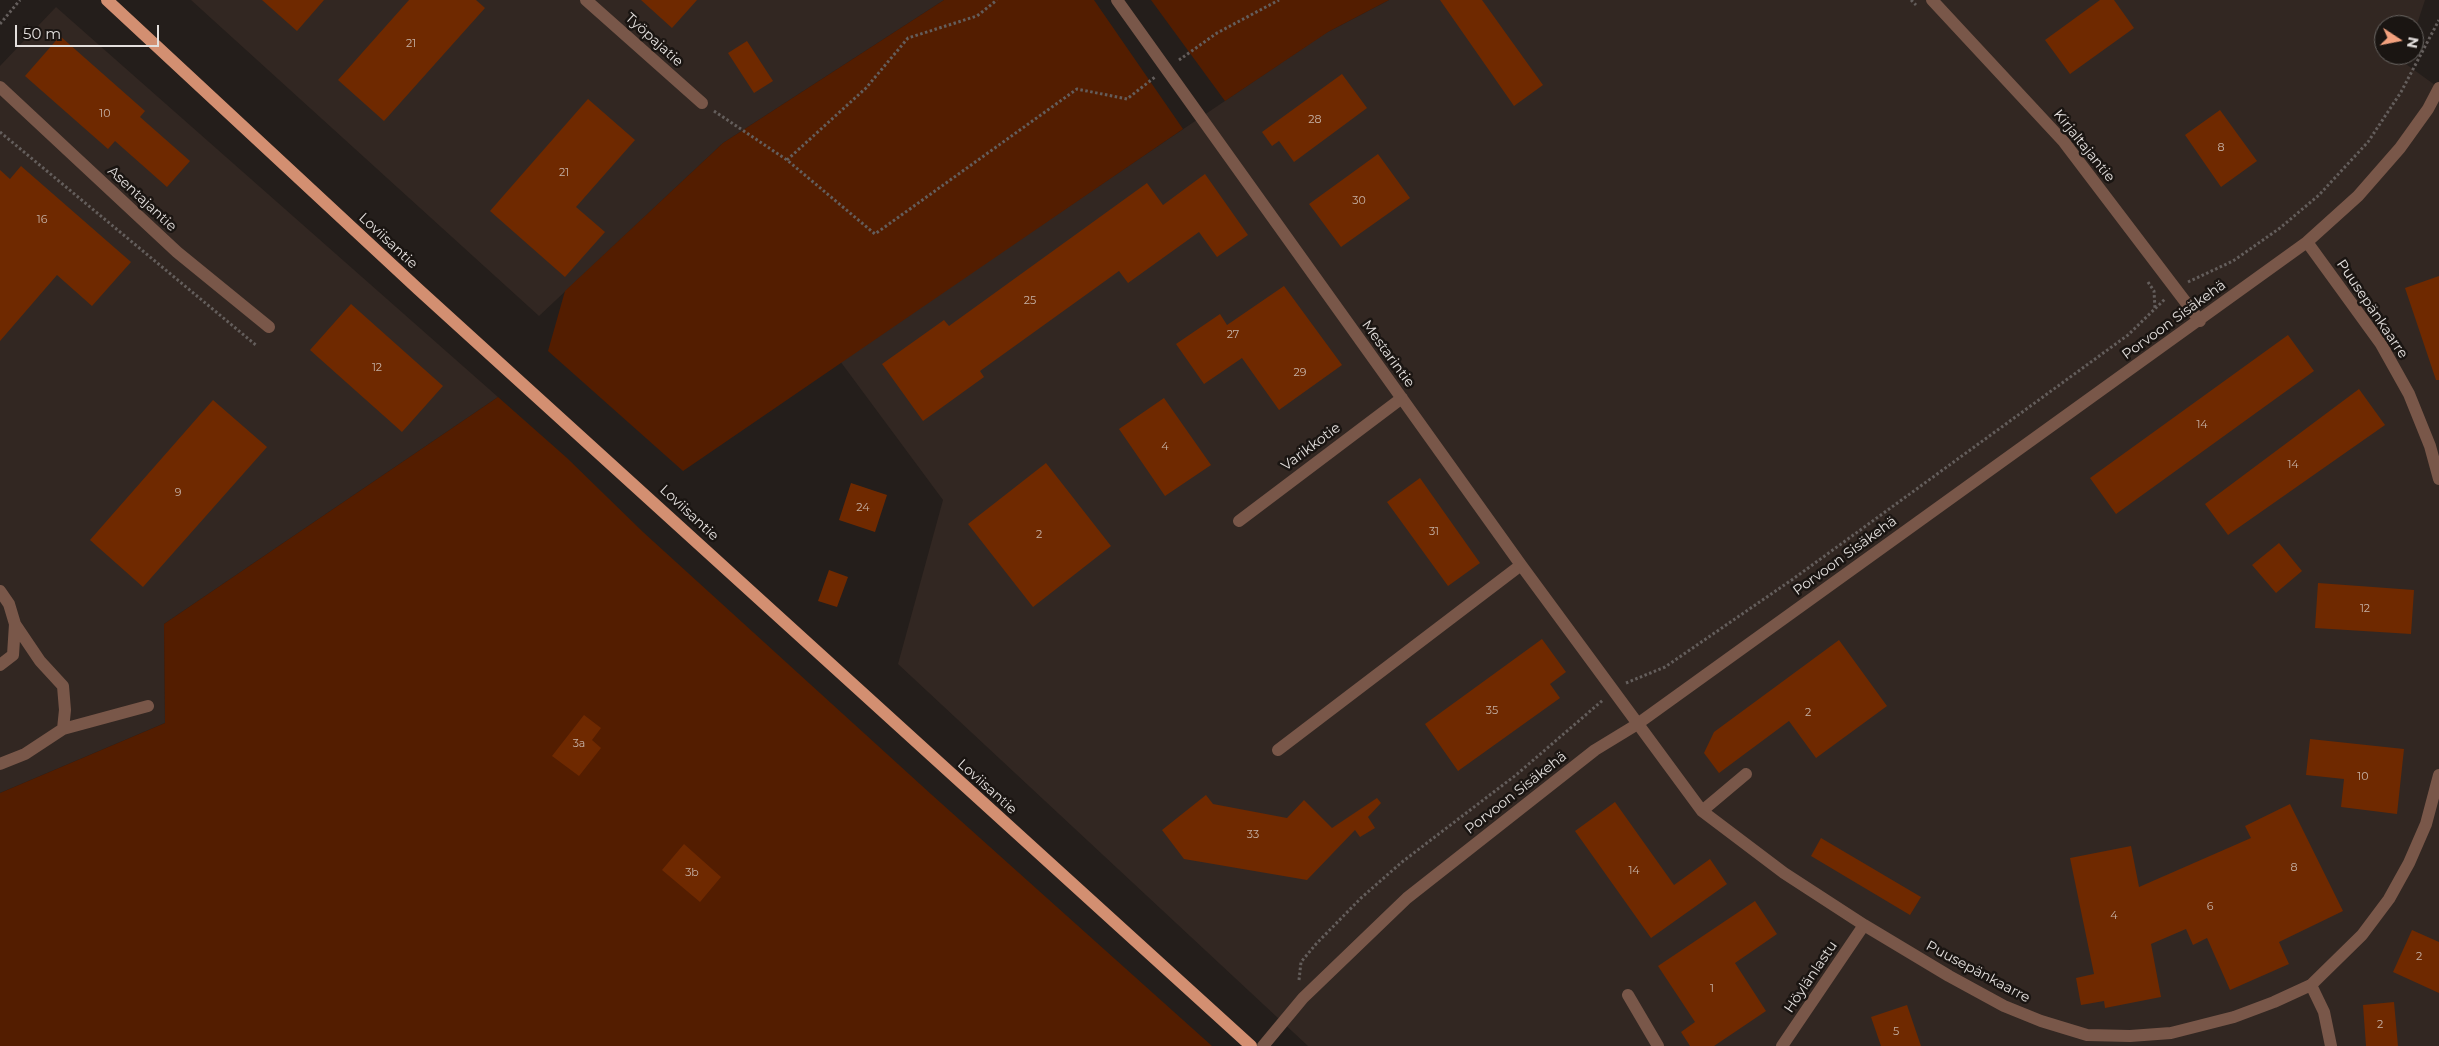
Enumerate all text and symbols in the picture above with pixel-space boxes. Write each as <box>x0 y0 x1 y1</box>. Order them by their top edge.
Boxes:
street label: Työpajatie <box>622 10 686 70</box>
scale bar <box>18 15 161 47</box>
north arrow <box>2374 15 2424 65</box>
text: 50 m <box>23 24 61 43</box>
text: N <box>2403 35 2423 50</box>
house number: 21 <box>406 37 416 51</box>
street label: Kirjaltajantie <box>2050 106 2118 186</box>
house number: 10 <box>99 107 111 121</box>
house number: 28 <box>1308 113 1322 127</box>
house number: 8 <box>2217 141 2225 155</box>
street label: Asentajantie <box>104 163 180 235</box>
house number: 21 <box>559 166 569 180</box>
house number: 30 <box>1352 194 1366 208</box>
street label: Loviisantie <box>355 210 421 272</box>
house number: 16 <box>37 213 47 227</box>
street label: Puusepänkaarre <box>2333 256 2411 362</box>
street label: Porvoon Sisäkehä <box>2119 277 2229 363</box>
house number: 25 <box>1024 294 1036 308</box>
street label: Mestarintie <box>1358 317 1418 391</box>
house number: 27 <box>1227 328 1239 342</box>
house number: 12 <box>372 361 382 375</box>
house number: 29 <box>1294 366 1306 380</box>
house number: 14 <box>2196 418 2208 432</box>
street label: Varikkotie <box>1278 419 1344 475</box>
house number: 4 <box>1161 440 1169 454</box>
house number: 14 <box>2287 458 2299 472</box>
street label: Loviisantie <box>656 482 722 544</box>
house number: 9 <box>175 486 181 500</box>
house number: 24 <box>856 501 870 515</box>
street label: Porvoon Sisäkehä <box>1790 513 1900 599</box>
house number: 31 <box>1429 525 1439 539</box>
house number: 2 <box>1036 528 1042 542</box>
house number: 12 <box>2360 602 2370 616</box>
house number: 35 <box>1486 704 1498 718</box>
house number: 2 <box>1805 706 1811 720</box>
house number: 3a <box>573 737 585 751</box>
street label: Porvoon Sisäkehä <box>1462 748 1570 838</box>
street label: Loviisantie <box>954 756 1020 818</box>
house number: 10 <box>2357 770 2369 784</box>
house number: 33 <box>1247 828 1259 842</box>
house number: 8 <box>2290 861 2298 875</box>
house number: 14 <box>1628 864 1640 878</box>
house number: 3b <box>685 866 699 880</box>
house number: 6 <box>2207 900 2213 914</box>
house number: 4 <box>2110 909 2118 923</box>
street label: Puusepänkaarre <box>1923 937 2033 1007</box>
street label: Höylänlastu <box>1781 938 1841 1016</box>
house number: 2 <box>2416 950 2422 964</box>
house number: 1 <box>1710 982 1714 996</box>
house number: 2 <box>2377 1018 2383 1032</box>
house number: 5 <box>1893 1025 1899 1039</box>

